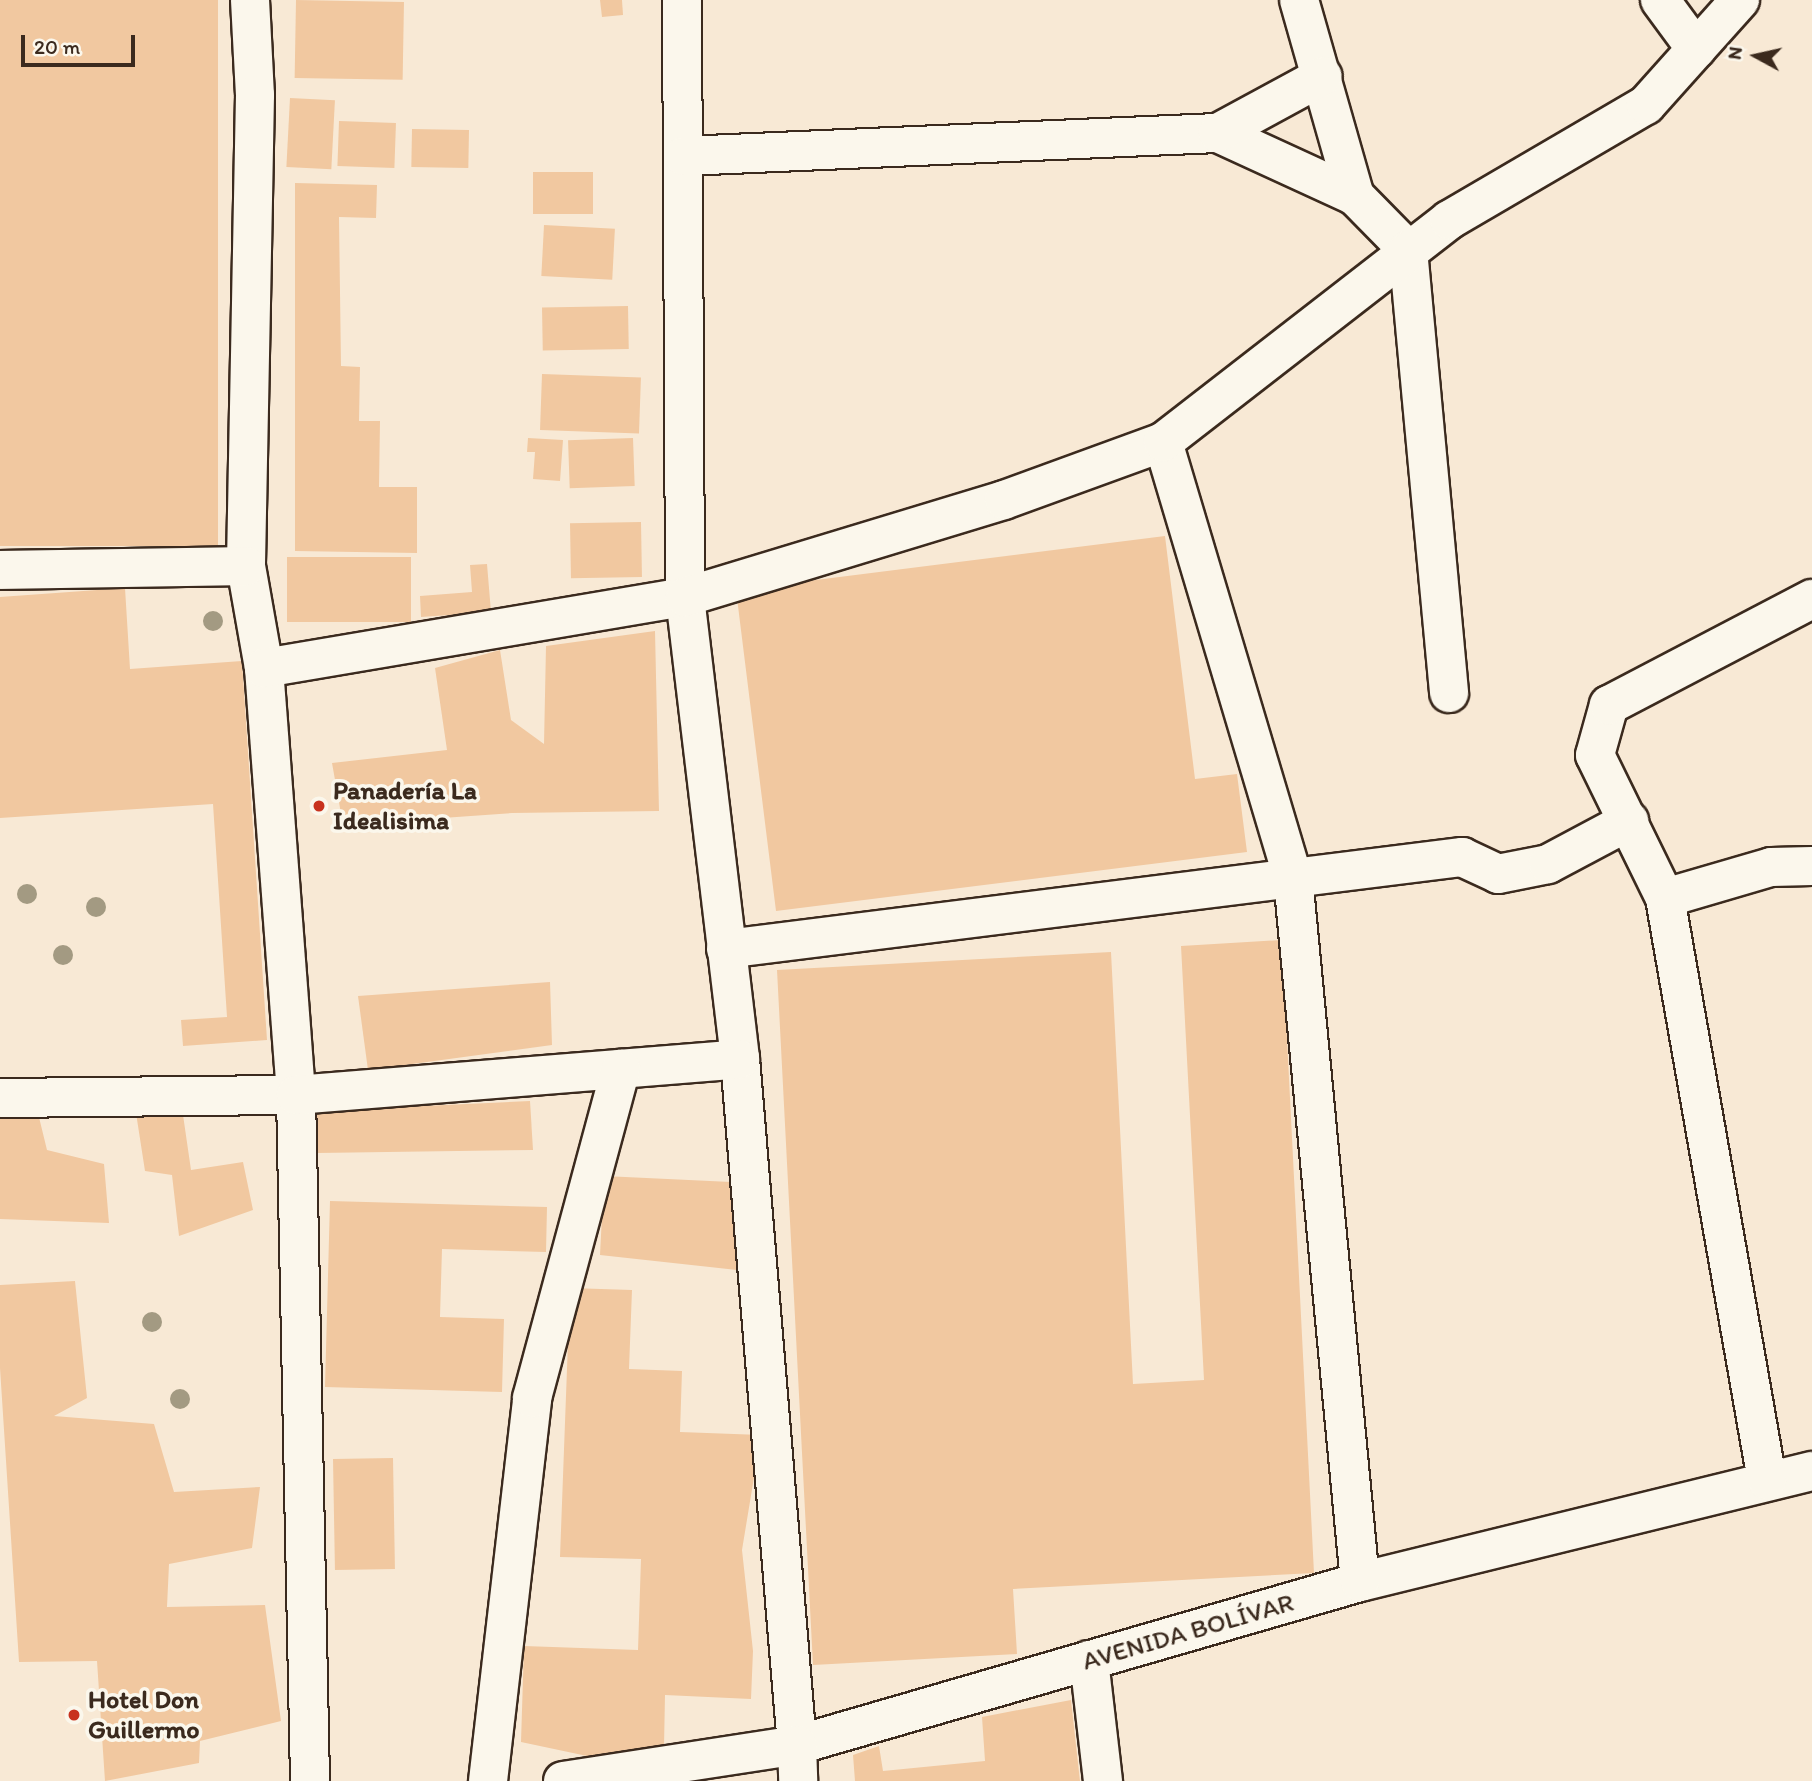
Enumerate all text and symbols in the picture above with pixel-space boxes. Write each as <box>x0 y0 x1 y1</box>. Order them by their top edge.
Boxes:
scale bar <box>24 21 138 65</box>
north arrow <box>1721 21 1791 91</box>
text: 20 m <box>34 34 80 59</box>
text: N <box>1722 45 1747 61</box>
place label: Panadería La Idealisima <box>333 775 478 836</box>
marker: Panadería La Idealisima <box>311 798 327 814</box>
street label: AVENIDA BOLÍVAR <box>1079 1587 1297 1677</box>
place label: Hotel Don Guillermo <box>88 1684 200 1746</box>
marker: Hotel Don Guillermo <box>66 1707 82 1723</box>

